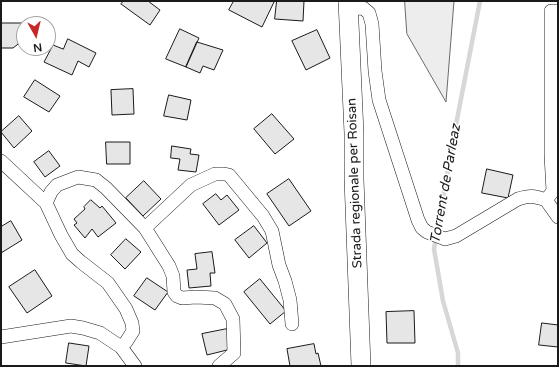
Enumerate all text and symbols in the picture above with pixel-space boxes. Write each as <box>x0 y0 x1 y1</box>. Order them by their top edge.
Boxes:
north arrow <box>16 16 56 56</box>
text: N <box>32 40 43 54</box>
street label: Strada regionale per Roisan <box>344 98 366 268</box>
water label: Torrent de Parleaz <box>427 123 465 245</box>

